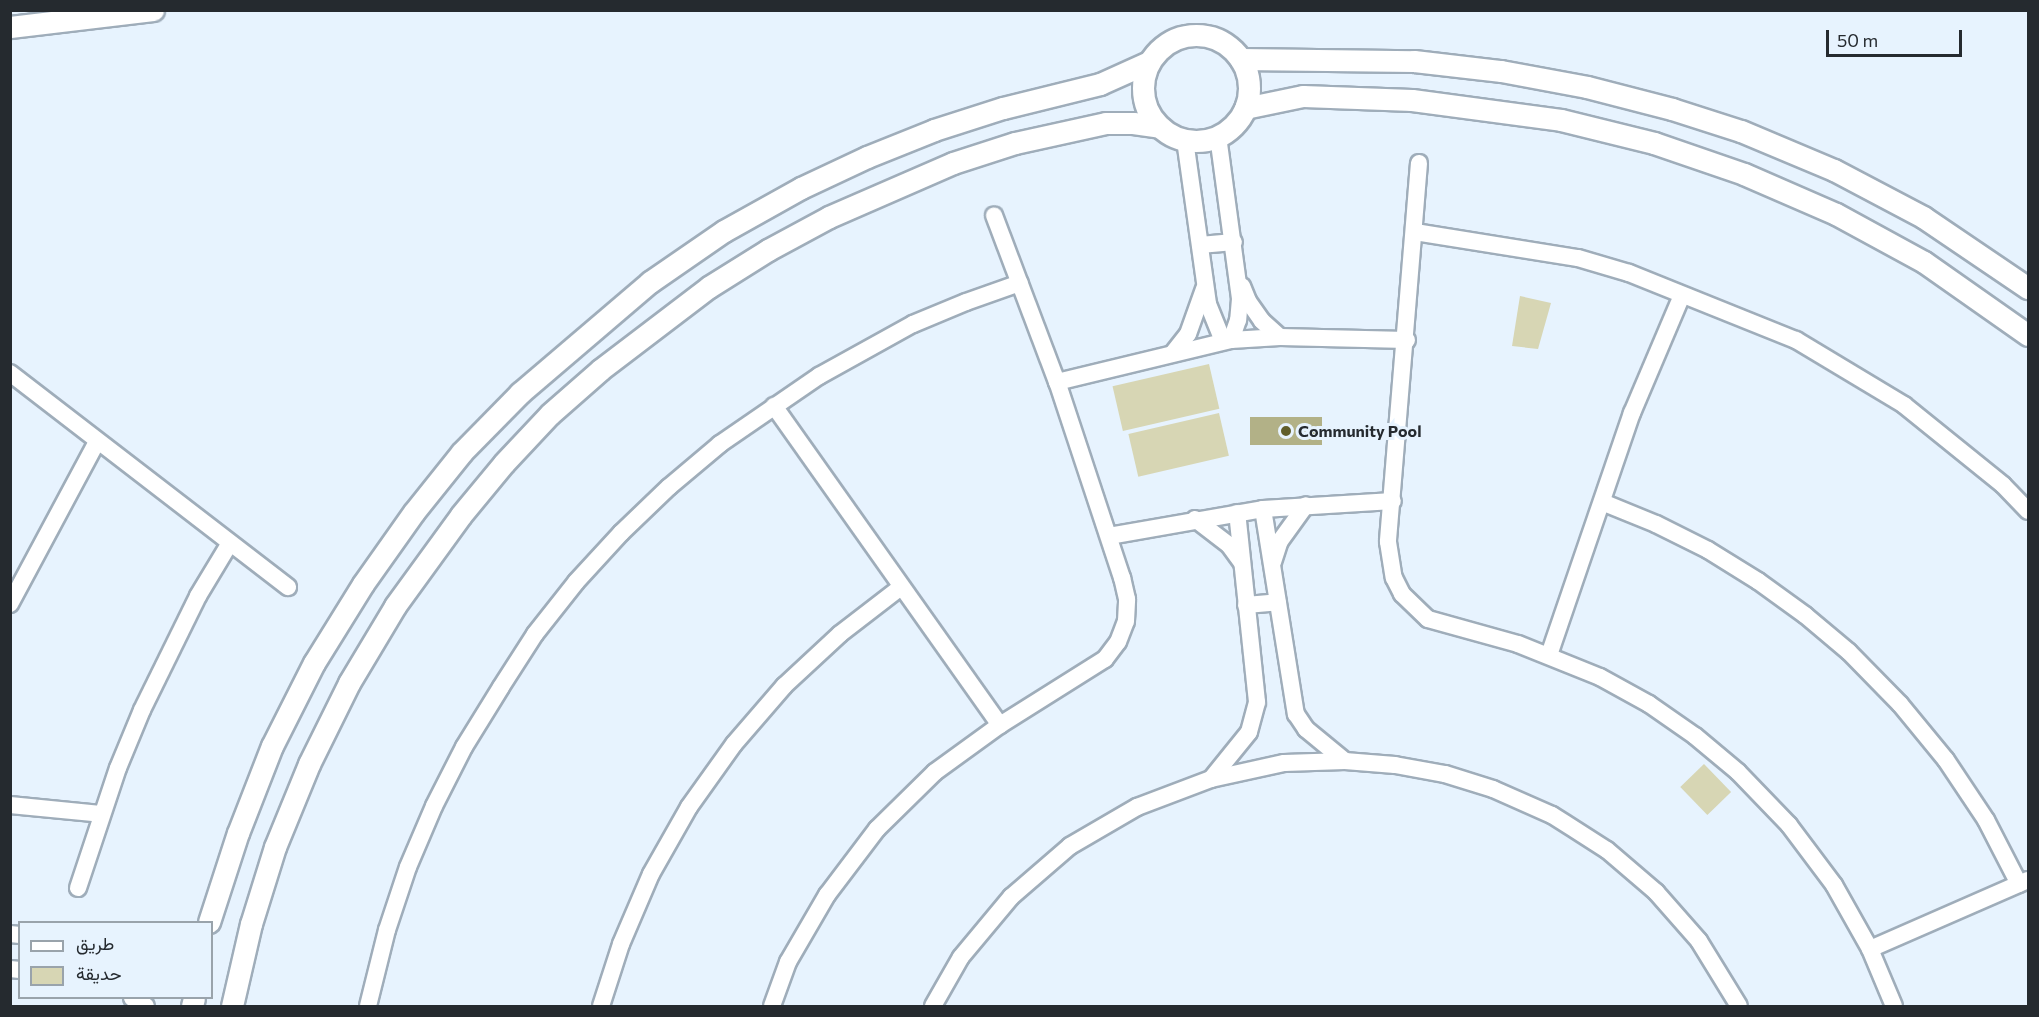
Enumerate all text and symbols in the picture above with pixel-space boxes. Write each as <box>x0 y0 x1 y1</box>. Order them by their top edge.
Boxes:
scale bar <box>1829 18 1966 56</box>
text: 50 m <box>1837 29 1878 51</box>
place label: Community Pool <box>1298 421 1421 441</box>
marker: Community Pool <box>1279 424 1293 438</box>
legend <box>18 921 213 999</box>
text: طريق <box>76 932 114 954</box>
text: حديقة <box>76 962 122 984</box>

